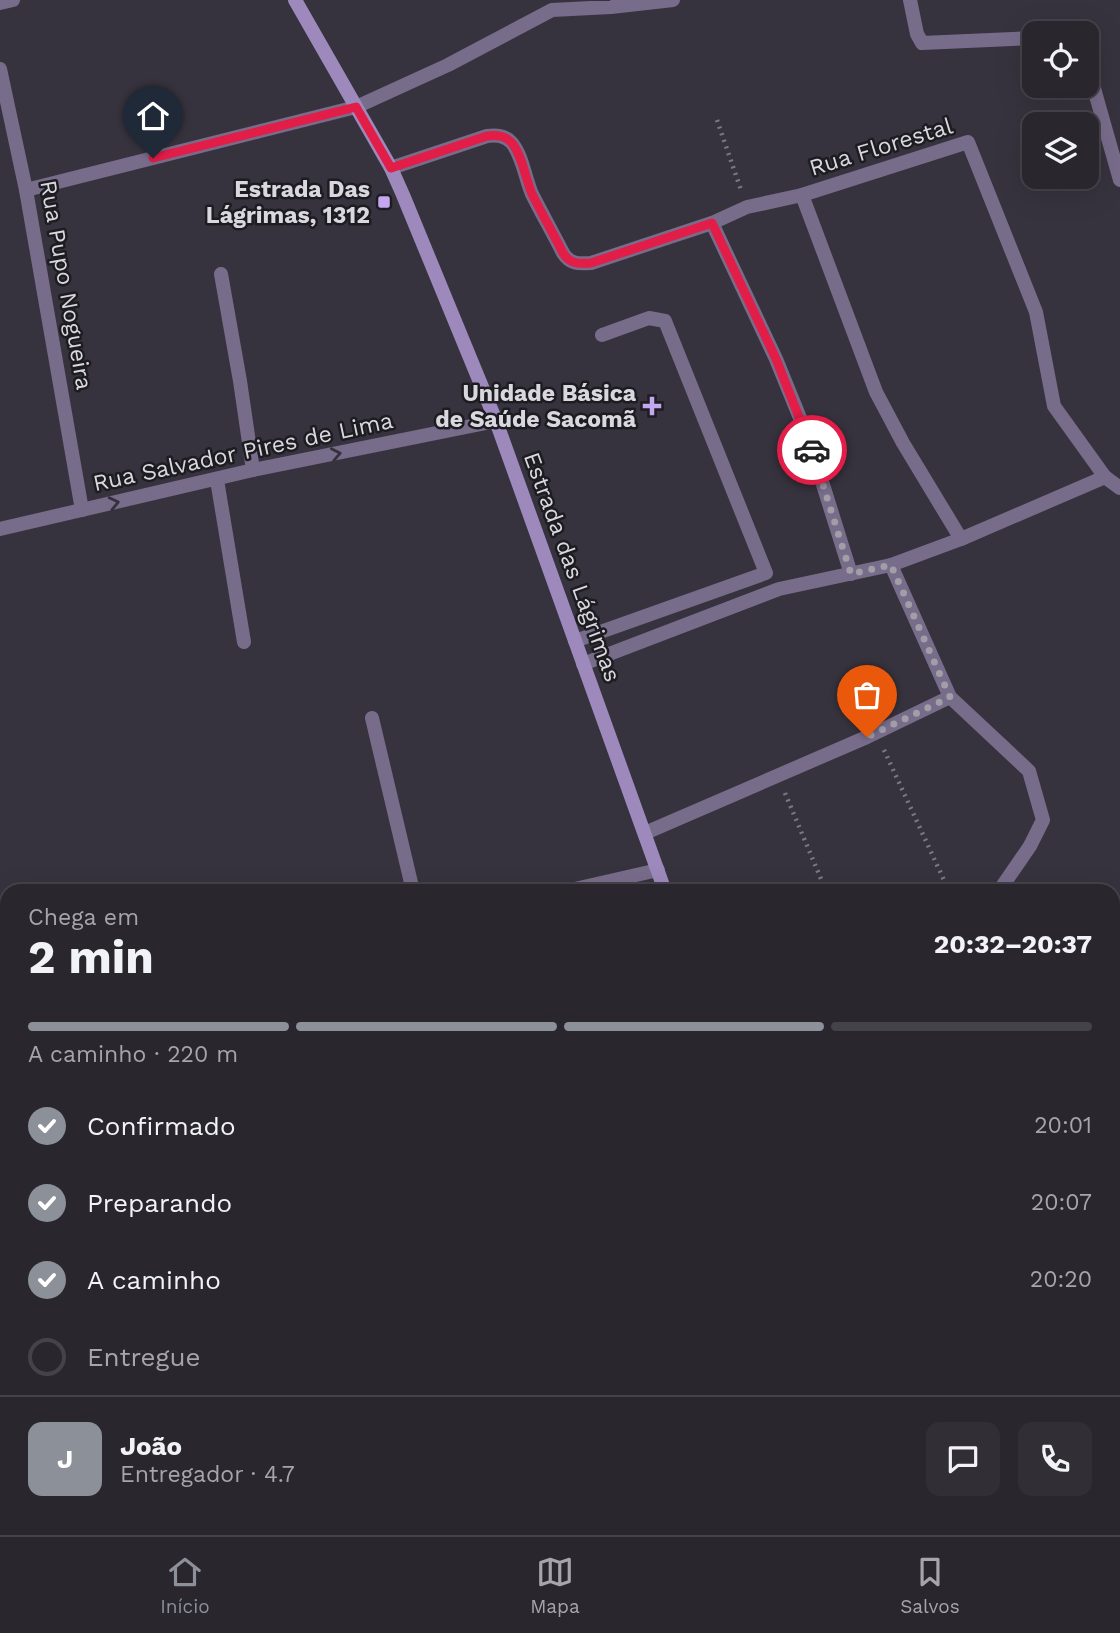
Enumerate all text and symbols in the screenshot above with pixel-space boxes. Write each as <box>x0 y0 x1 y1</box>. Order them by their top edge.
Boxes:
map controls <box>1022 21 1099 189</box>
button: locate <box>1022 21 1099 98</box>
pin <box>123 86 183 158</box>
icon: home <box>134 97 172 135</box>
street label: Rua Florestal <box>806 112 956 182</box>
button: layers <box>1022 112 1099 189</box>
place label: Estrada Das Lágrimas, 1312 <box>206 176 370 229</box>
street label: Rua Pupo Nogueira <box>34 178 98 392</box>
marker: Estrada Das Lágrimas, 1312 <box>376 194 392 210</box>
place label: Unidade Básica de Saúde Sacomã <box>435 380 637 433</box>
marker: Unidade Básica de Saúde Sacomã <box>642 396 662 416</box>
street label: Rua Salvador Pires de Lima <box>91 407 395 497</box>
courier <box>777 415 847 485</box>
icon: car <box>793 431 831 469</box>
one-way arrow <box>330 447 342 462</box>
street label: Estrada das Lágrimas <box>518 449 626 685</box>
one-way arrow <box>108 497 120 511</box>
pin <box>837 665 897 737</box>
icon: bag <box>848 676 886 714</box>
text: Chega em <box>28 904 139 931</box>
text: 20:32–20:37 <box>934 929 1092 959</box>
text: 2 min <box>28 930 154 984</box>
text: A caminho · 220 m <box>28 1041 238 1068</box>
icon: check <box>28 1107 66 1145</box>
text: Confirmado <box>87 1111 236 1141</box>
text: 20:01 <box>1034 1112 1092 1139</box>
icon: check <box>28 1184 66 1222</box>
text: Preparando <box>87 1188 232 1218</box>
text: 20:07 <box>1031 1189 1092 1216</box>
icon: check <box>28 1261 66 1299</box>
text: A caminho <box>87 1265 221 1295</box>
text: 20:20 <box>1030 1266 1092 1293</box>
text: Entregue <box>87 1342 200 1372</box>
button: chat <box>926 1422 1000 1496</box>
button: phone <box>1018 1422 1092 1496</box>
text: João <box>120 1431 182 1461</box>
text: J <box>57 1444 73 1474</box>
text: Entregador · 4.7 <box>120 1461 295 1488</box>
tab: Início <box>160 1553 210 1618</box>
tab: Mapa <box>530 1553 580 1618</box>
tab: Salvos <box>900 1553 960 1618</box>

